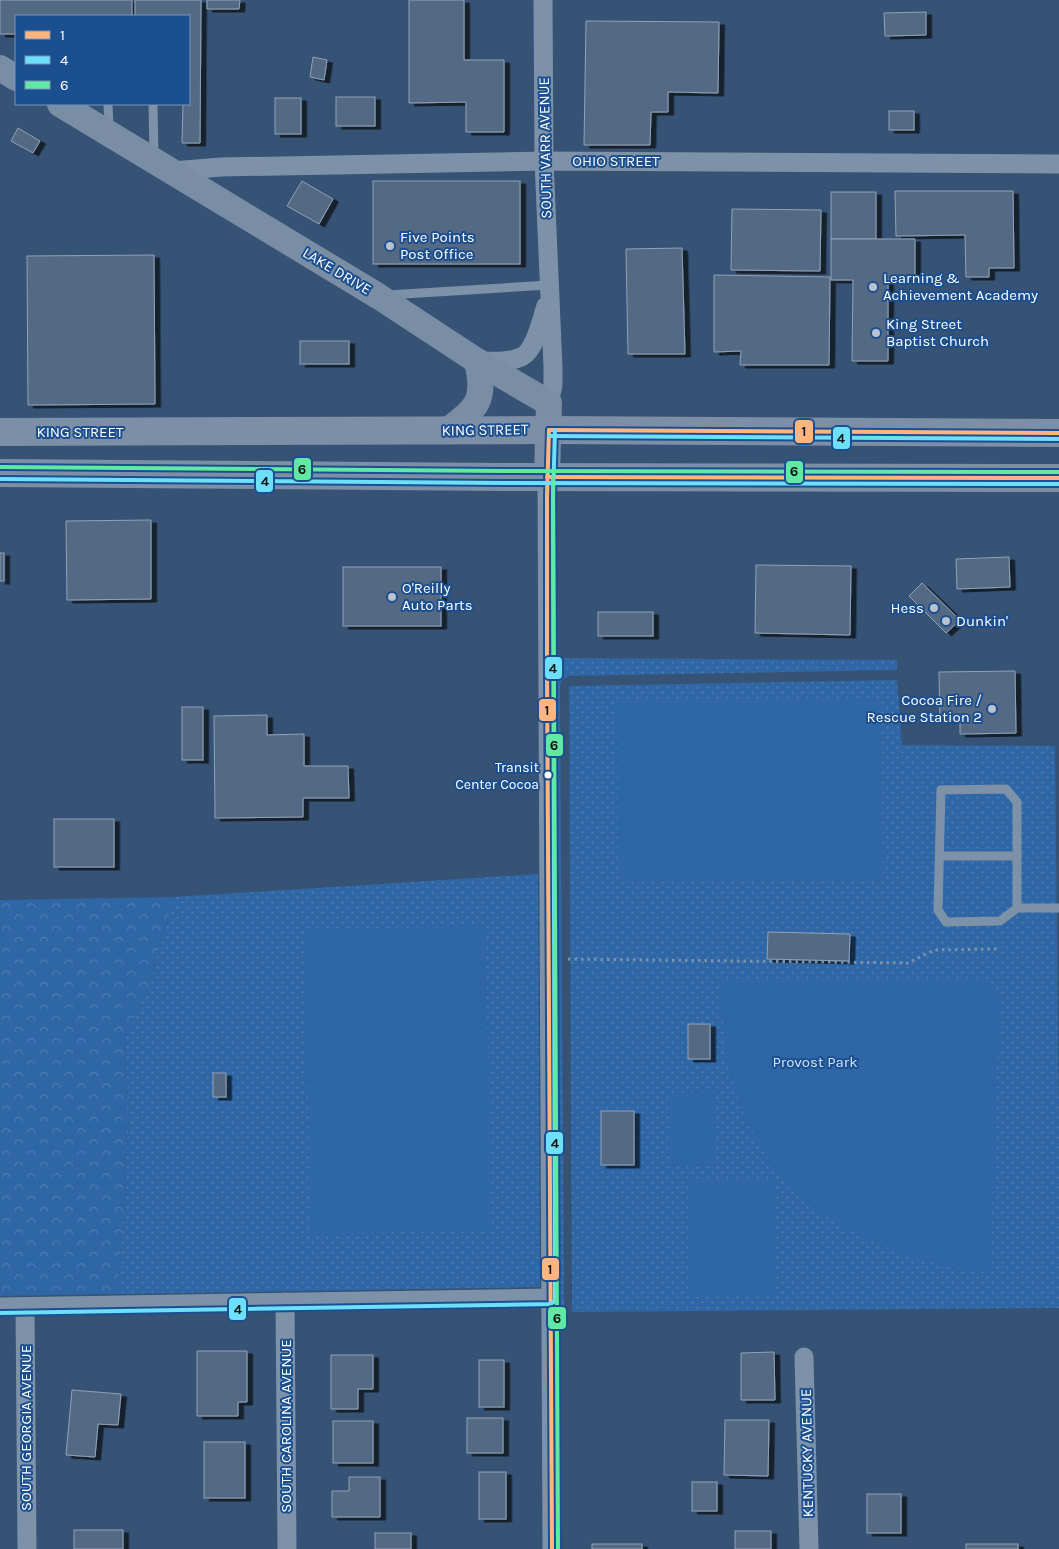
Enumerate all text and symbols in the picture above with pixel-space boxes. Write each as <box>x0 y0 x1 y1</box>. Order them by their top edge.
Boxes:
legend <box>15 15 190 105</box>
text: 1 <box>60 26 65 44</box>
text: 4 <box>60 51 69 69</box>
text: 6 <box>60 76 69 94</box>
street label: SOUTH VARR AVENUE <box>535 77 555 219</box>
street label: OHIO STREET <box>572 152 660 170</box>
place label: Five Points Post Office <box>400 228 475 263</box>
marker: Five Points Post Office <box>384 240 396 252</box>
street label: LAKE DRIVE <box>299 243 375 299</box>
place label: Learning & Achievement Academy <box>883 269 1038 304</box>
marker: Learning & Achievement Academy <box>867 281 879 293</box>
place label: King Street Baptist Church <box>886 315 989 350</box>
marker: King Street Baptist Church <box>870 327 882 339</box>
line badge: 1 <box>794 419 814 444</box>
street label: KING STREET <box>441 420 529 440</box>
street label: KING STREET <box>37 423 124 441</box>
text: 1 <box>802 423 807 440</box>
line badge: 4 <box>832 426 851 450</box>
text: 4 <box>837 430 846 447</box>
line badge: 6 <box>293 457 312 481</box>
line badge: 6 <box>785 460 804 484</box>
text: 6 <box>298 461 306 478</box>
text: 6 <box>790 463 798 480</box>
line badge: 4 <box>255 469 274 493</box>
text: 4 <box>261 473 270 490</box>
place label: O'Reilly Auto Parts <box>402 579 473 614</box>
marker: O'Reilly Auto Parts <box>386 591 398 603</box>
place label: Hess <box>891 599 924 617</box>
marker: Hess <box>928 602 940 614</box>
place label: Dunkin' <box>956 612 1008 630</box>
marker: Dunkin' <box>940 615 952 627</box>
line badge: 4 <box>544 656 563 680</box>
text: 4 <box>549 660 558 677</box>
place label: Cocoa Fire / Rescue Station 2 <box>867 691 982 726</box>
line badge: 1 <box>538 698 557 722</box>
text: 1 <box>545 702 550 719</box>
marker: Cocoa Fire / Rescue Station 2 <box>986 703 998 715</box>
line badge: 6 <box>545 733 564 757</box>
text: 6 <box>550 737 558 754</box>
place label: Transit Center Cocoa <box>455 759 539 793</box>
marker: Transit Center Cocoa <box>543 770 553 780</box>
park label: Provost Park <box>772 1053 858 1071</box>
line badge: 4 <box>545 1131 564 1155</box>
text: 4 <box>551 1135 560 1152</box>
line badge: 1 <box>541 1257 560 1281</box>
text: 1 <box>548 1261 553 1278</box>
line badge: 4 <box>228 1297 247 1321</box>
text: 4 <box>234 1301 243 1318</box>
line badge: 6 <box>547 1306 567 1330</box>
text: 6 <box>553 1310 561 1327</box>
street label: SOUTH CAROLINA AVENUE <box>277 1339 295 1513</box>
street label: SOUTH GEORGIA AVENUE <box>17 1345 35 1511</box>
street label: KENTUCKY AVENUE <box>797 1388 817 1518</box>

